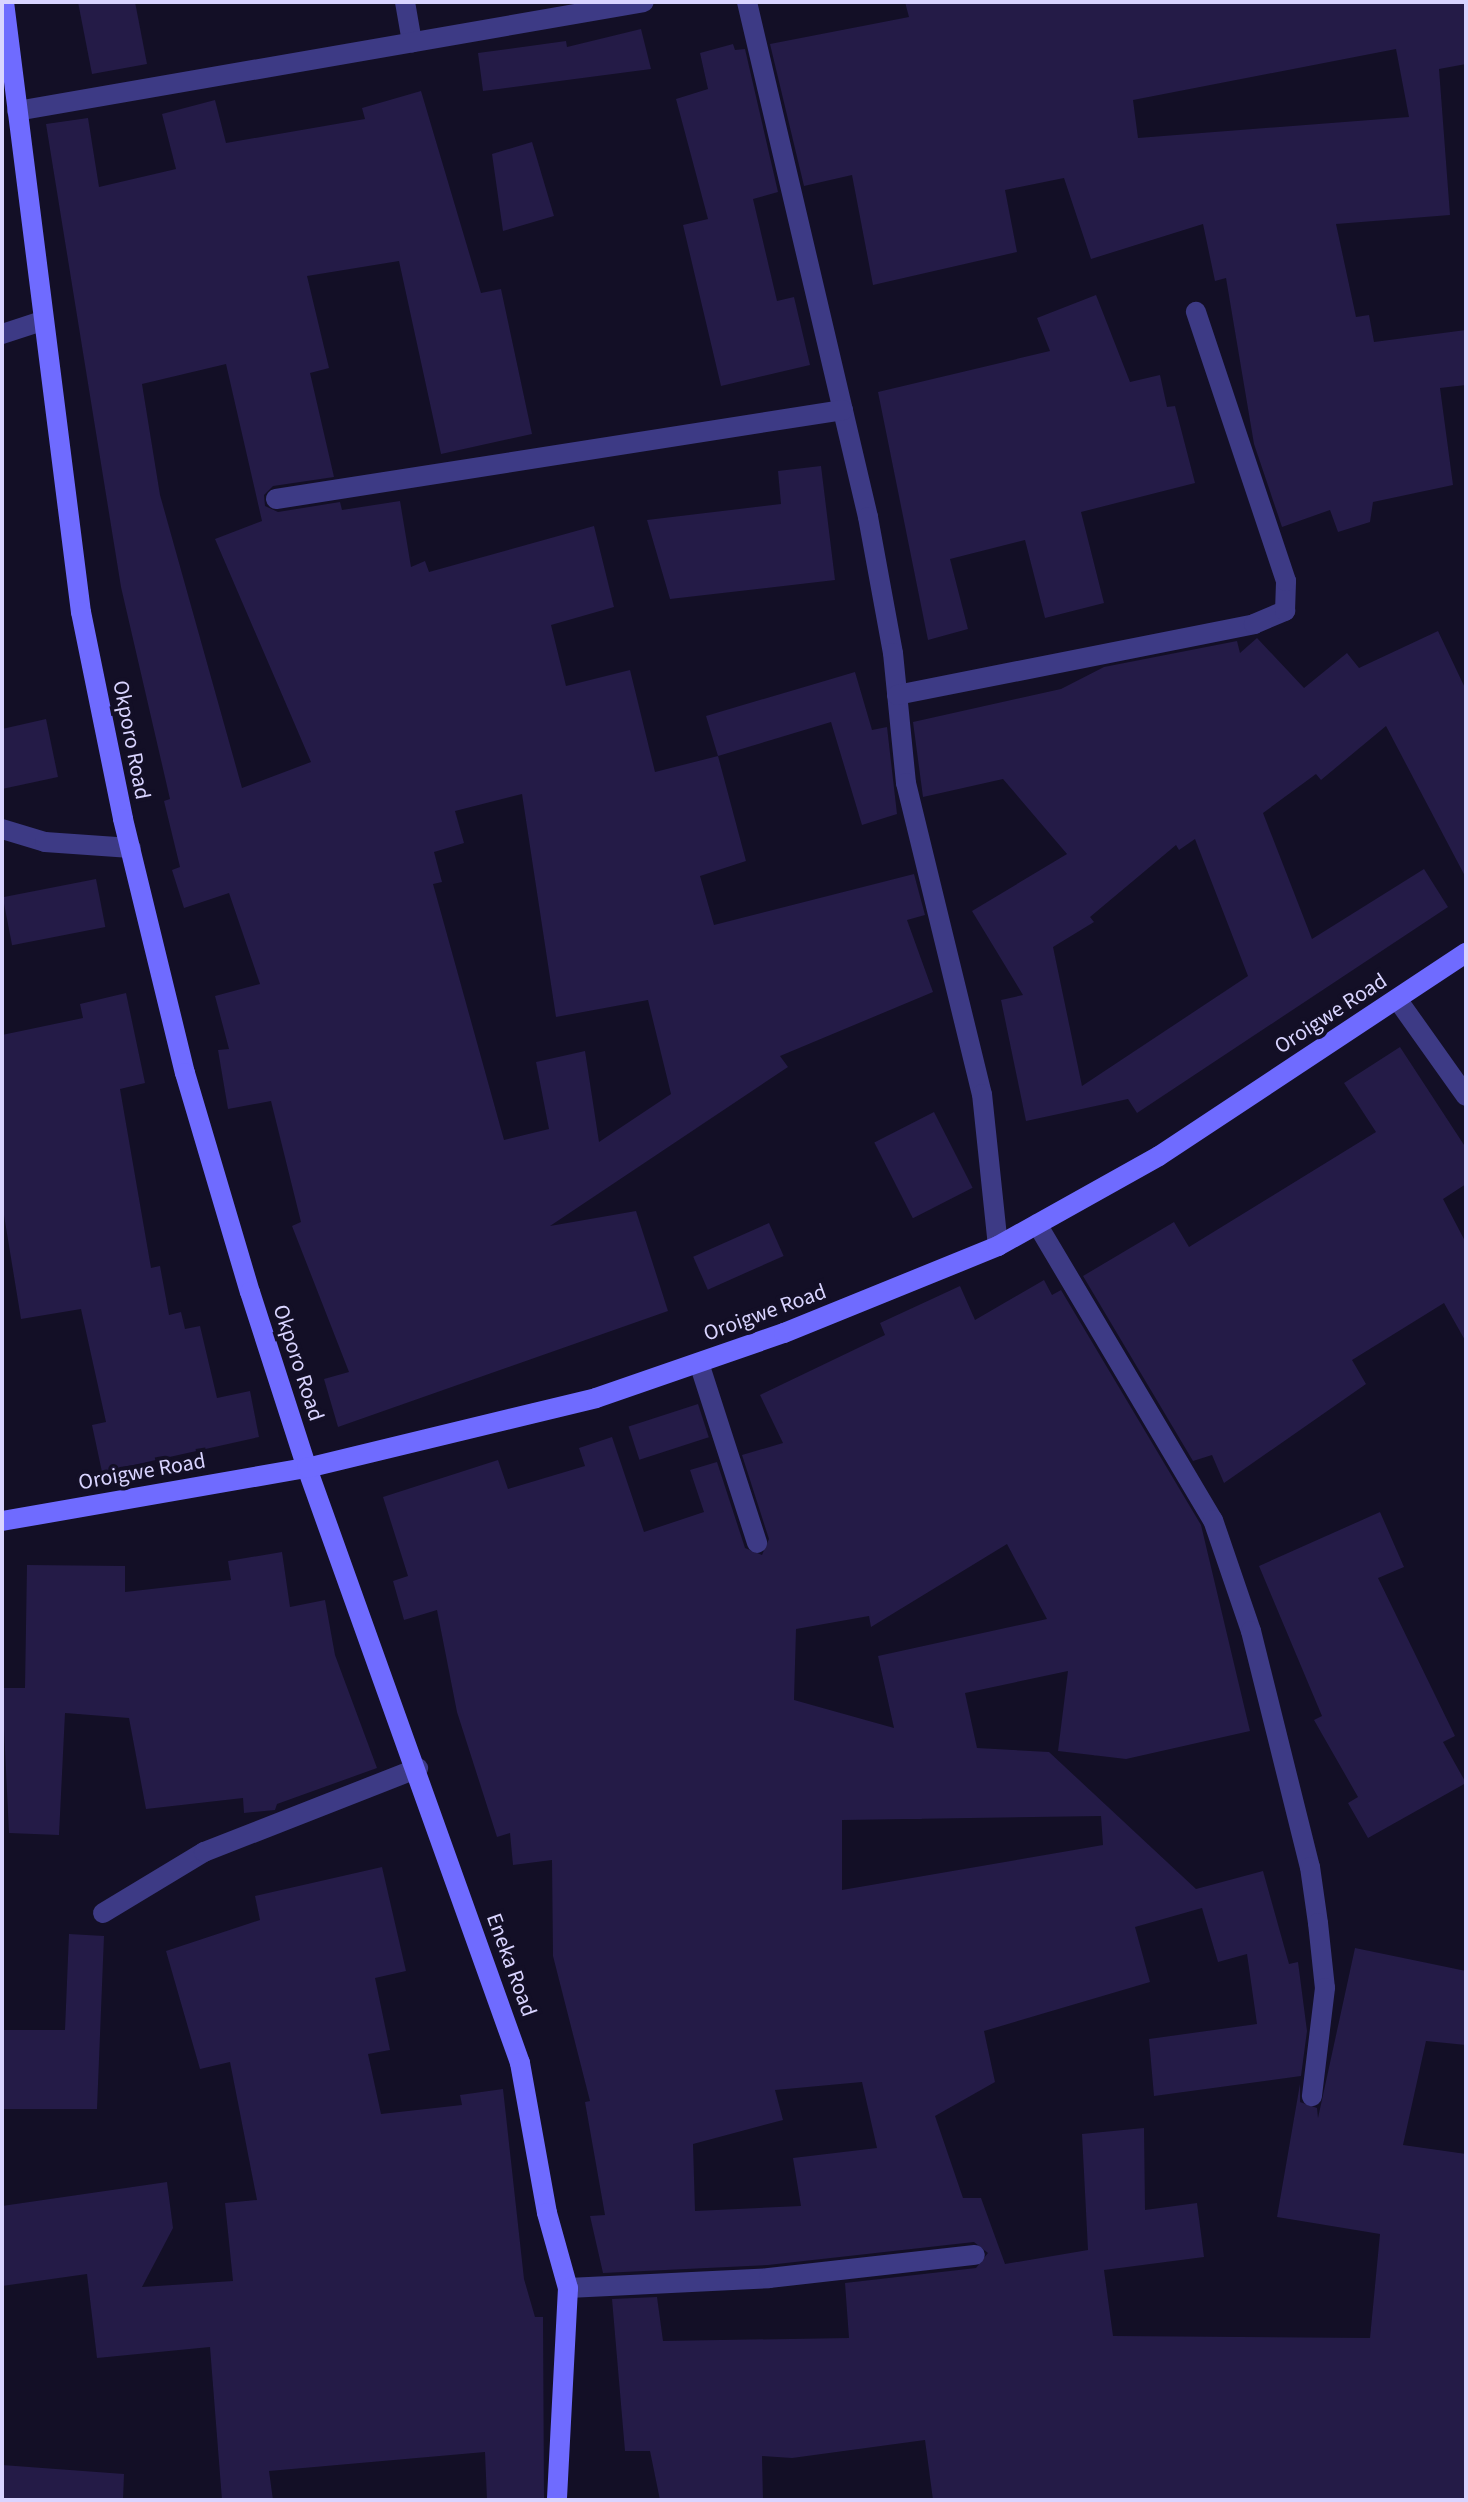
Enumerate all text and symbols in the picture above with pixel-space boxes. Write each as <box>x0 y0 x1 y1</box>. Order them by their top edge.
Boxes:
street label: Okporo Road <box>107 678 155 802</box>
street label: Oroigwe Road <box>1270 968 1392 1060</box>
street label: Oroigwe Road <box>700 1279 830 1347</box>
street label: Okporo Road <box>267 1302 329 1424</box>
street label: Oroigwe Road <box>76 1448 208 1496</box>
street label: Eneka Road <box>480 1910 542 2020</box>

